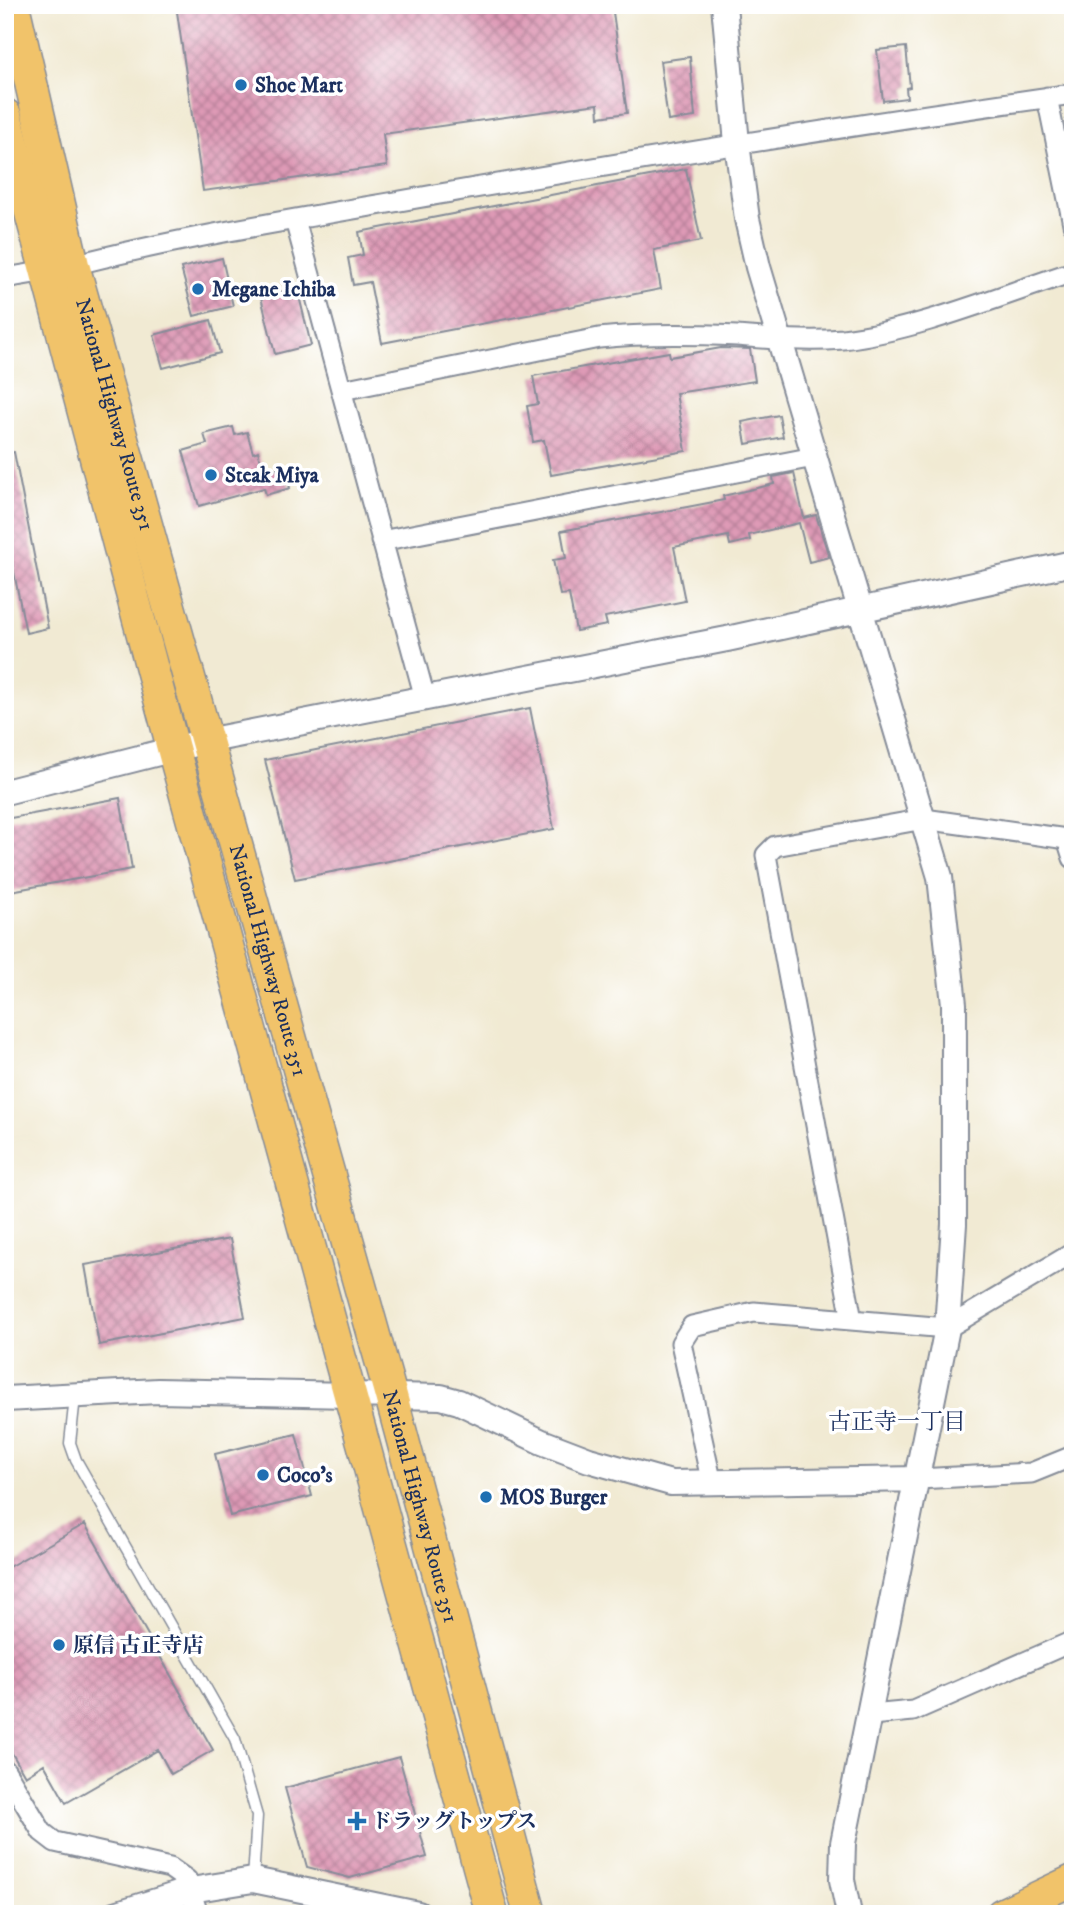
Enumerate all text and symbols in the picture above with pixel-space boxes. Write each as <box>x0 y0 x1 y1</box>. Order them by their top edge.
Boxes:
place label: Shoe Mart <box>255 73 343 99</box>
marker: Shoe Mart <box>233 77 249 93</box>
place label: Megane Ichiba <box>212 277 336 303</box>
marker: Megane Ichiba <box>190 281 206 297</box>
street label: National Highway Route 351 <box>69 296 159 534</box>
place label: Steak Miya <box>225 463 320 489</box>
marker: Steak Miya <box>203 467 219 483</box>
street label: National Highway Route 351 <box>223 841 312 1079</box>
street label: National Highway Route 351 <box>376 1387 463 1626</box>
district label: 古正寺一丁目 <box>828 1408 966 1437</box>
place label: Coco's <box>277 1463 333 1489</box>
marker: Coco's <box>255 1467 271 1483</box>
place label: MOS Burger <box>500 1485 609 1511</box>
marker: MOS Burger <box>478 1489 494 1505</box>
place label: 原信 古正寺店 <box>73 1633 204 1659</box>
marker: 原信 古正寺店 <box>51 1637 67 1653</box>
place label: ドラッグトップス <box>371 1809 537 1835</box>
marker: ドラッグトップス <box>349 1813 365 1829</box>

